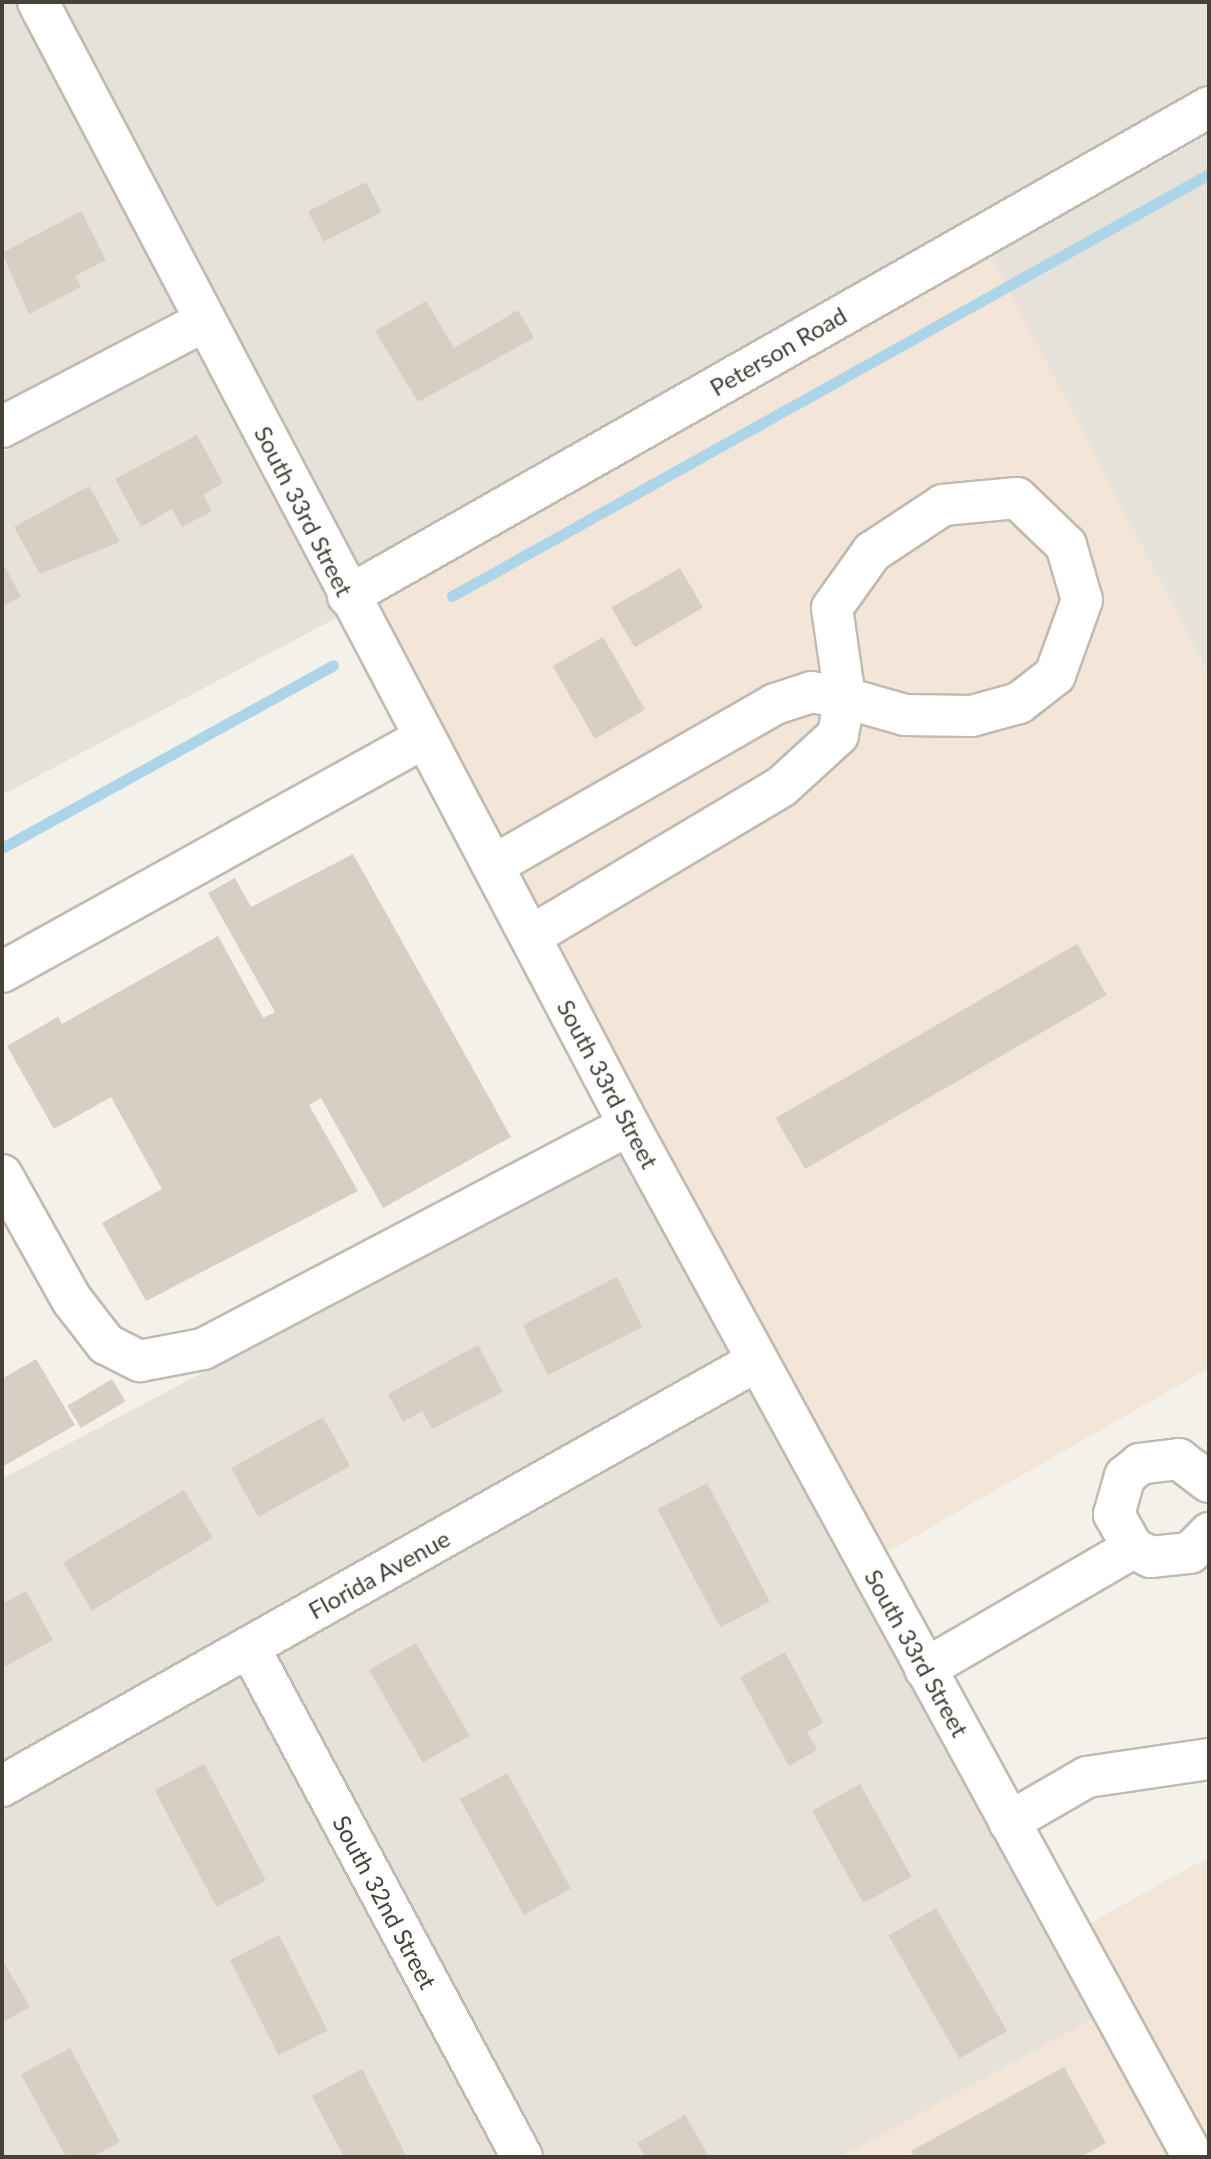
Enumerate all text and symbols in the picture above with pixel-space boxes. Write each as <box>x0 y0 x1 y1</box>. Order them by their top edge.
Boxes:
street label: Peterson Road <box>705 300 851 402</box>
street label: South 33rd Street <box>249 421 359 601</box>
street label: South 33rd Street <box>551 995 665 1173</box>
street label: Florida Avenue <box>303 1523 455 1625</box>
street label: South 33rd Street <box>859 1564 975 1742</box>
street label: South 32nd Street <box>327 1810 443 1994</box>

